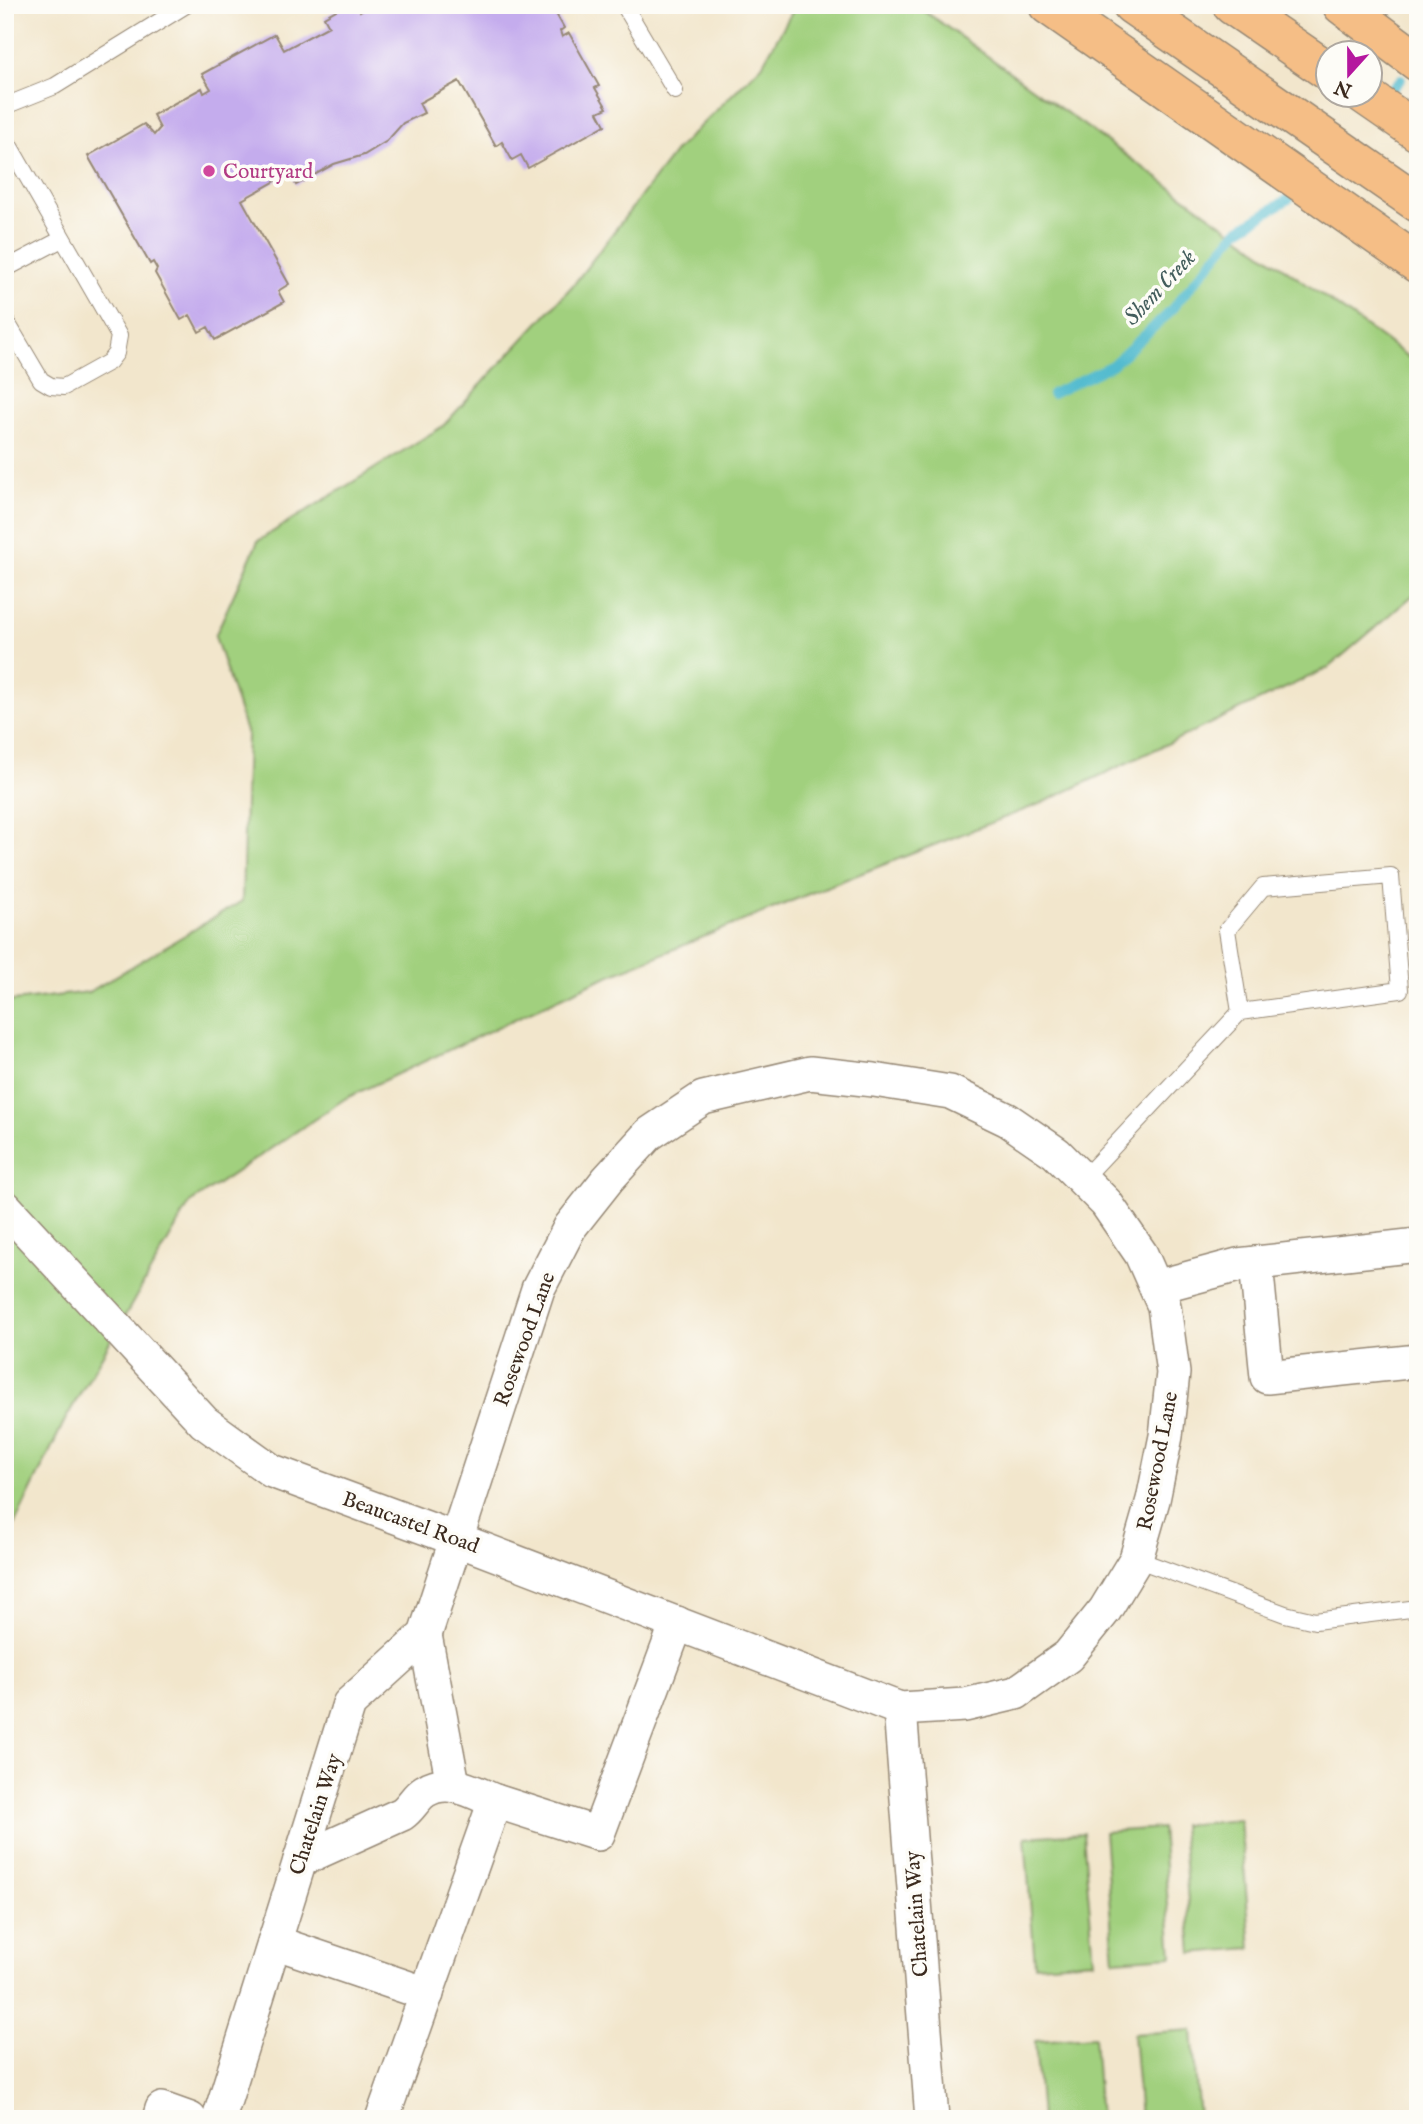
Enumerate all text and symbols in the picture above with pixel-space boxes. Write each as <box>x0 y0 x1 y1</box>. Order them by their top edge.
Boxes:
north arrow <box>1314 38 1384 108</box>
text: N <box>1331 74 1357 103</box>
place label: Courtyard <box>223 159 314 186</box>
marker: Courtyard <box>201 163 217 179</box>
water label: Shem Creek <box>1118 244 1202 332</box>
street label: Rosewood Lane <box>489 1268 562 1410</box>
street label: Rosewood Lane <box>1132 1389 1185 1533</box>
street label: Beaucastel Road <box>338 1486 483 1561</box>
street label: Chatelain Way <box>284 1750 349 1879</box>
street label: Chatelain Way <box>900 1849 935 1978</box>

